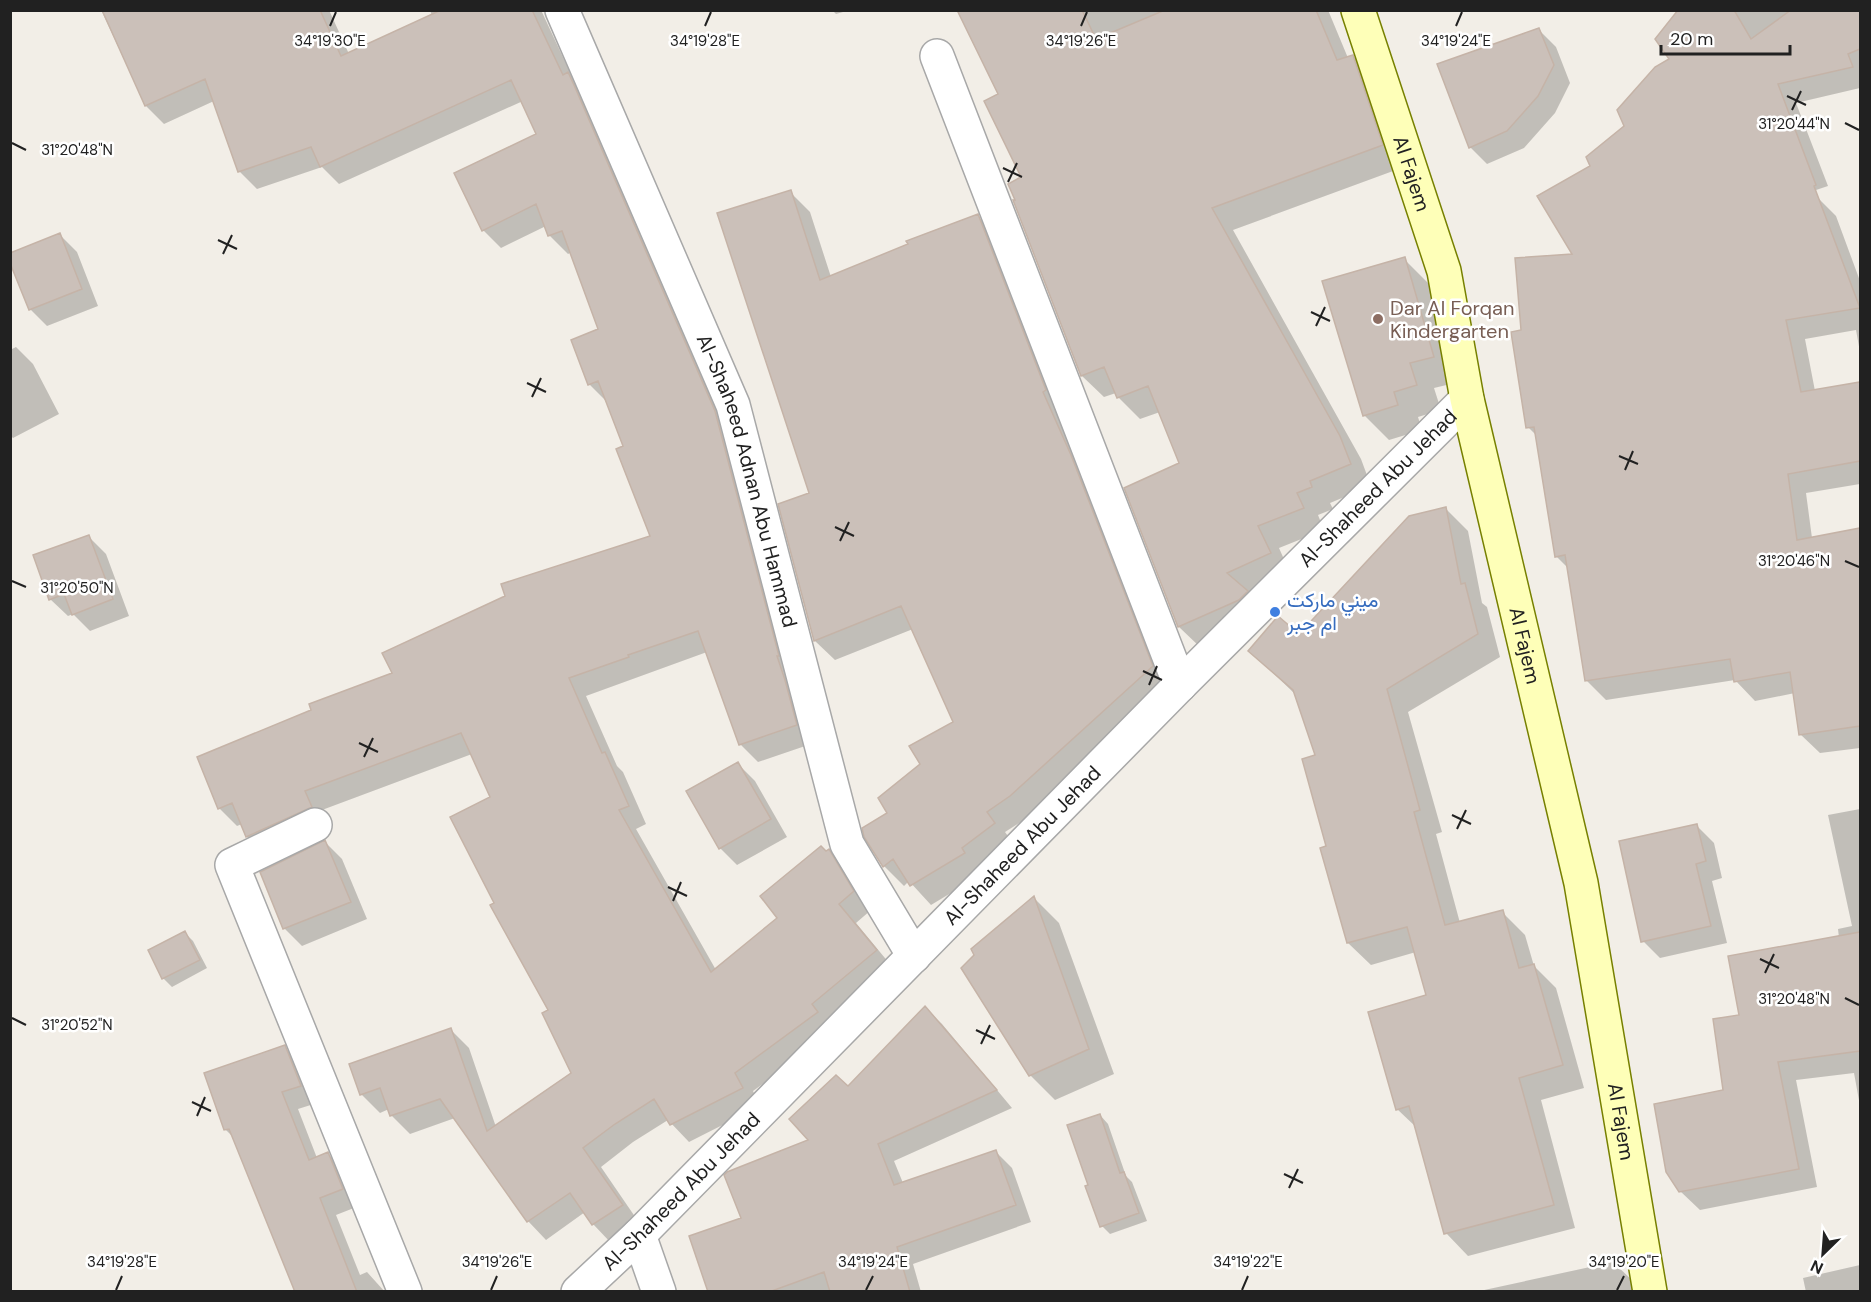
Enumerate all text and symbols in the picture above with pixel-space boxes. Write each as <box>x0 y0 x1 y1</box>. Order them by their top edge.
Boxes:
scale bar <box>1661 18 1790 56</box>
text: 20 m <box>1670 27 1713 51</box>
text: 34°19'30"E <box>294 31 366 51</box>
text: 34°19'28"E <box>670 31 740 51</box>
text: 34°19'26"E <box>1046 31 1116 51</box>
text: 34°19'24"E <box>1421 31 1491 51</box>
text: 31°20'44"N <box>1758 114 1830 134</box>
street label: Al Fajem <box>1387 132 1436 215</box>
text: 31°20'48"N <box>41 140 113 160</box>
place label: Dar Al Forqan Kindergarten <box>1390 295 1514 344</box>
marker: Dar Al Forqan Kindergarten <box>1371 312 1385 326</box>
street label: Al-Shaheed Adnan Abu Hammad <box>691 330 803 630</box>
street label: Al-Shaheed Abu Jehad <box>1293 403 1462 573</box>
text: 31°20'46"N <box>1758 551 1830 571</box>
text: 31°20'50"N <box>40 578 114 598</box>
place label: ميني ماركت ام جبر <box>1286 587 1378 636</box>
street label: Al Fajem <box>1503 604 1547 686</box>
marker: ميني ماركت ام جبر <box>1268 605 1282 619</box>
street label: Al-Shaheed Abu Jehad <box>938 760 1106 931</box>
text: 31°20'48"N <box>1758 989 1830 1009</box>
text: 31°20'52"N <box>41 1015 113 1035</box>
street label: Al Fajem <box>1602 1081 1641 1162</box>
street label: Al-Shaheed Abu Jehad <box>596 1107 766 1276</box>
north arrow <box>1793 1224 1853 1284</box>
text: 34°19'28"E <box>87 1252 157 1272</box>
text: 34°19'26"E <box>462 1252 532 1272</box>
text: 34°19'24"E <box>838 1252 908 1272</box>
text: 34°19'22"E <box>1213 1252 1283 1272</box>
text: 34°19'20"E <box>1588 1252 1660 1272</box>
text: N <box>1807 1255 1827 1279</box>

